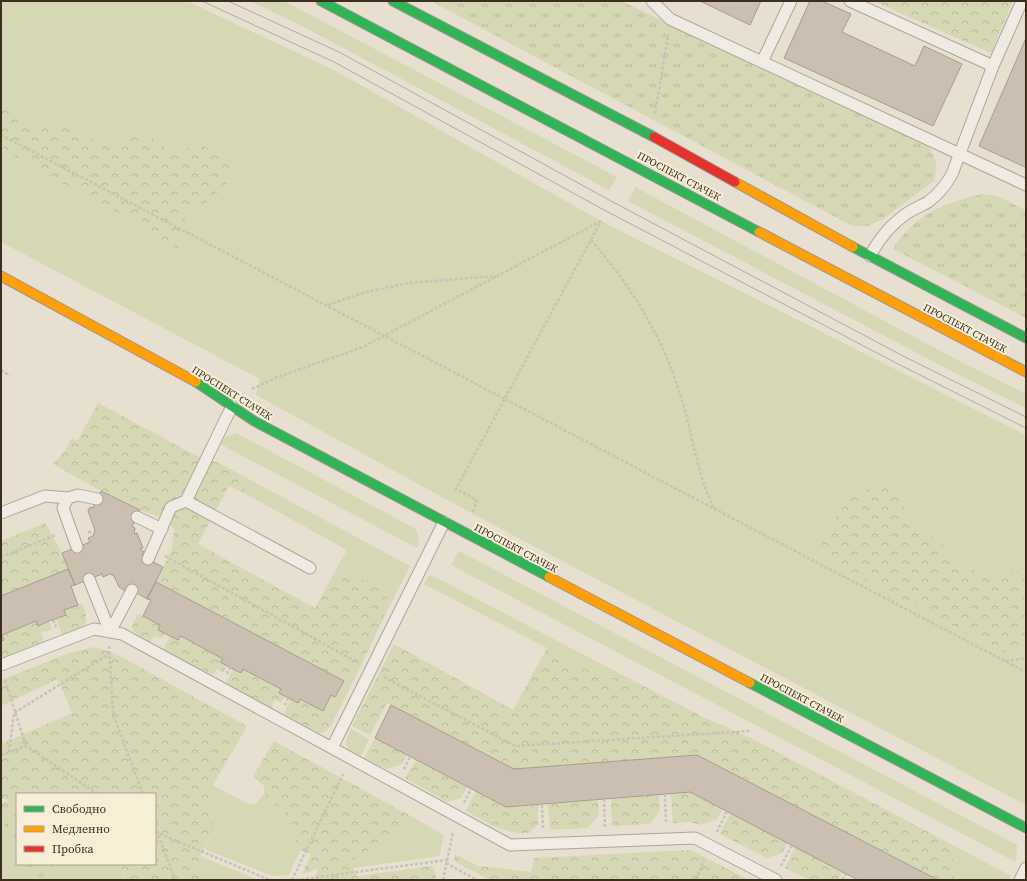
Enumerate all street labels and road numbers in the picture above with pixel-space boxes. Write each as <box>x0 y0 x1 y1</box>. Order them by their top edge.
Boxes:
street label: ПРОСПЕКТ СТАЧЕК <box>635 149 723 204</box>
street label: ПРОСПЕКТ СТАЧЕК <box>921 301 1009 356</box>
street label: ПРОСПЕКТ СТАЧЕК <box>189 363 275 423</box>
street label: ПРОСПЕКТ СТАЧЕК <box>472 521 560 576</box>
street label: ПРОСПЕКТ СТАЧЕК <box>758 671 846 726</box>

